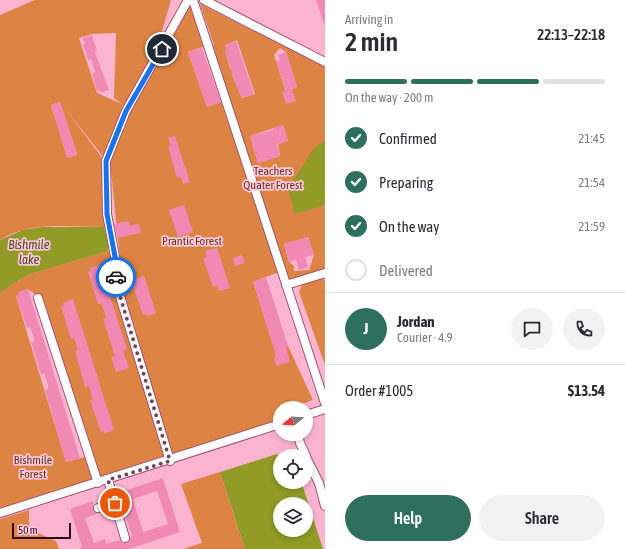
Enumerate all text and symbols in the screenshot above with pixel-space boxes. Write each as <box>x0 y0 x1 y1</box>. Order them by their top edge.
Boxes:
text: Arriving in <box>345 12 393 27</box>
text: 22:13–22:18 <box>537 26 605 43</box>
text: 2 min <box>345 27 398 57</box>
pin <box>145 32 179 66</box>
icon: home <box>151 38 173 60</box>
text: On the way · 200 m <box>345 90 433 105</box>
icon: check <box>345 127 367 149</box>
text: Confirmed <box>379 130 437 147</box>
text: 21:45 <box>578 131 605 146</box>
park label: Teachers Quater Forest <box>243 164 303 192</box>
icon: check <box>345 171 367 193</box>
text: Preparing <box>379 174 433 191</box>
text: 21:54 <box>578 175 605 190</box>
icon: check <box>345 215 367 237</box>
text: On the way <box>379 218 440 235</box>
text: 21:59 <box>578 219 605 234</box>
park label: Prantic Forest <box>162 234 222 248</box>
water label: Bishmile lake <box>8 237 50 267</box>
courier <box>96 257 136 297</box>
text: Delivered <box>379 262 433 279</box>
icon: car <box>105 266 127 288</box>
button: chat <box>511 308 553 350</box>
button: phone <box>563 308 605 350</box>
text: Jordan <box>397 313 435 330</box>
text: J <box>364 320 368 337</box>
text: Courier · 4.9 <box>397 330 453 345</box>
text: Order #1005 <box>345 382 413 399</box>
text: $13.54 <box>568 382 605 399</box>
north arrow <box>273 401 313 441</box>
map controls <box>273 401 313 537</box>
button: locate <box>273 449 313 489</box>
park label: Bishmile Forest <box>14 453 52 481</box>
pin <box>98 486 132 520</box>
icon: bag <box>104 492 126 514</box>
button: Help <box>345 495 471 541</box>
button: Share <box>479 495 605 541</box>
button: layers <box>273 497 313 537</box>
scale bar <box>12 521 71 540</box>
text: 50 m <box>18 524 38 536</box>

